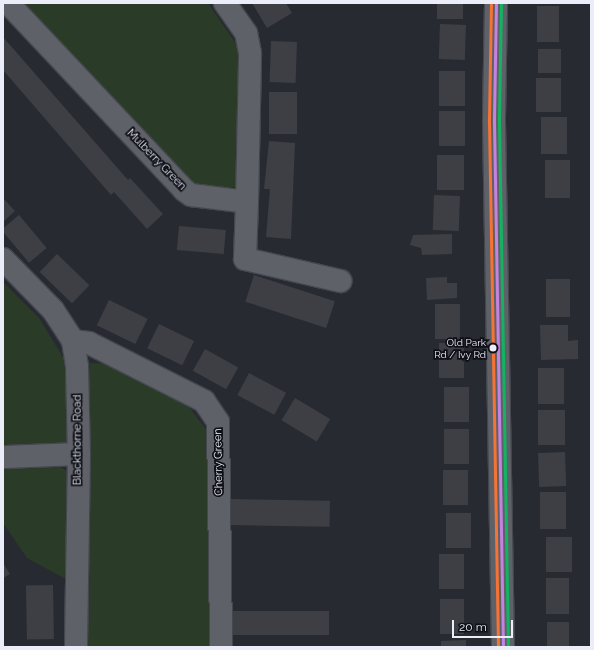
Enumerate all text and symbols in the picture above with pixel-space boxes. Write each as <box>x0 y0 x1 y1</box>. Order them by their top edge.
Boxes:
street label: Mulberry Green <box>124 127 188 193</box>
place label: Old Park Rd / Ivy Rd <box>434 336 486 360</box>
marker: Old Park Rd / Ivy Rd <box>488 343 498 353</box>
street label: Blackthorne Road <box>71 395 85 485</box>
street label: Cherry Green <box>212 428 226 496</box>
scale bar <box>454 612 515 638</box>
text: 20 m <box>459 620 487 634</box>

